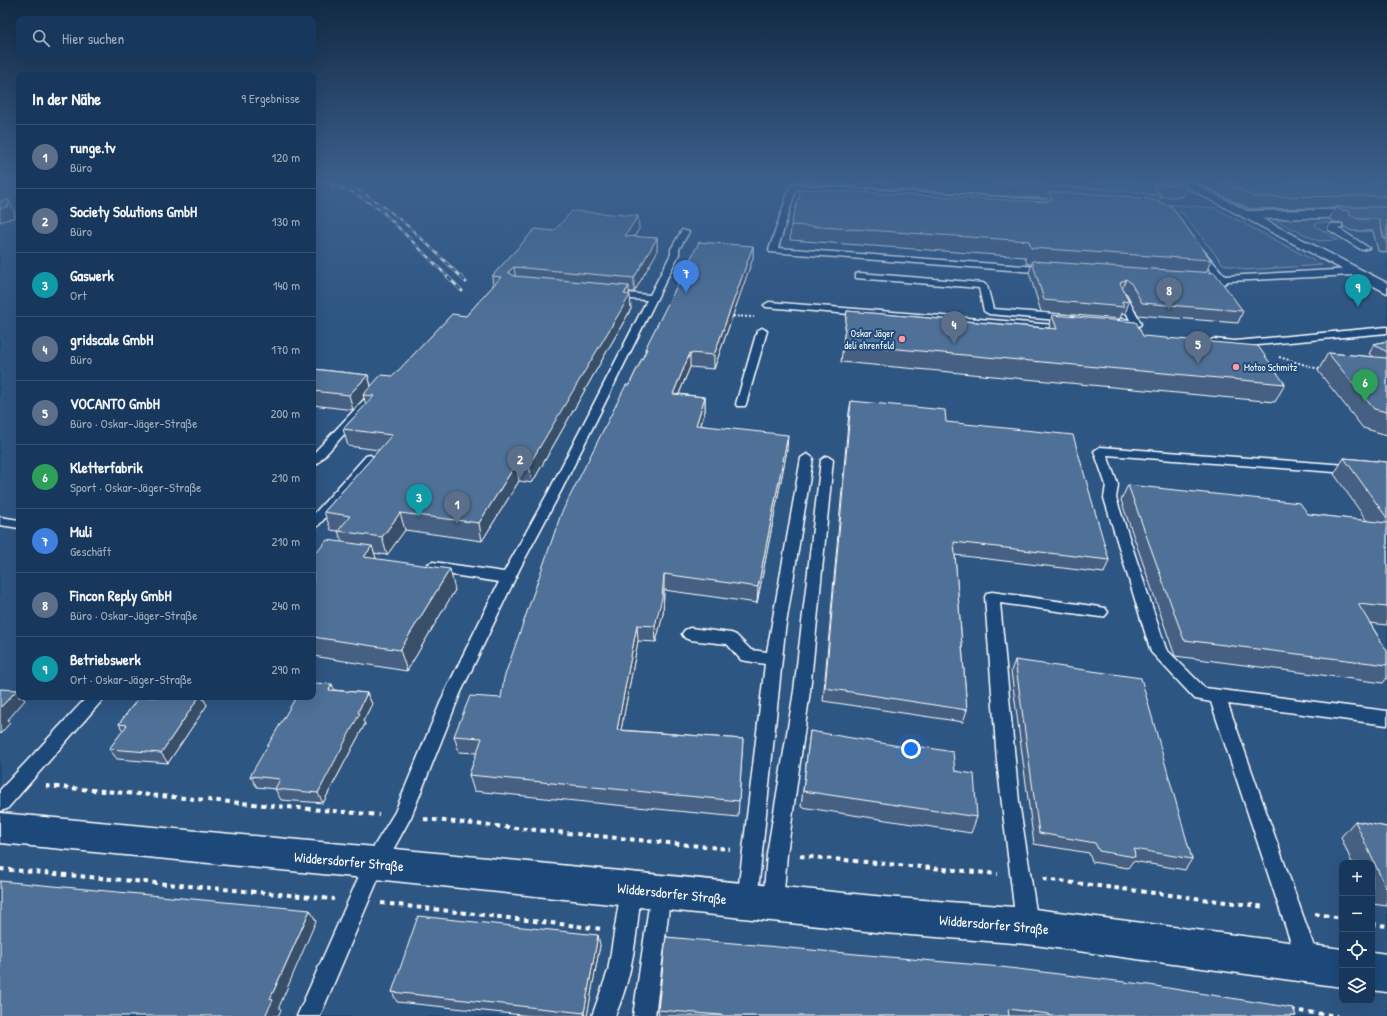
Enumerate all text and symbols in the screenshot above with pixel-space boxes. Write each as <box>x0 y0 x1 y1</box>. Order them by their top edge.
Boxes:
search box <box>16 16 316 60</box>
icon: search <box>30 27 52 49</box>
text: Hier suchen <box>62 28 124 49</box>
text: In der Nähe <box>32 87 101 110</box>
text: 9 Ergebnisse <box>241 89 300 107</box>
text: runge.tv <box>70 137 116 158</box>
text: 1 <box>43 148 47 166</box>
text: 120 m <box>272 148 300 166</box>
text: Büro <box>70 158 92 176</box>
text: Society Solutions GmbH <box>70 201 197 222</box>
text: 2 <box>42 212 48 230</box>
text: 130 m <box>272 212 300 230</box>
text: Büro <box>70 222 92 240</box>
pin: 7 <box>673 260 699 293</box>
text: Gaswerk <box>70 265 114 286</box>
pin: 9 <box>1345 274 1371 307</box>
text: 3 <box>42 276 48 294</box>
text: 140 m <box>273 276 300 294</box>
pin: 8 <box>1156 277 1182 310</box>
text: Ort <box>70 286 87 304</box>
pin: 4 <box>941 311 967 344</box>
place label: Oskar Jäger deli ehrenfeld <box>844 327 894 352</box>
text: gridscale GmbH <box>70 329 153 350</box>
pin: 5 <box>1185 331 1211 364</box>
marker: Oskar Jäger deli ehrenfeld <box>897 334 907 344</box>
text: 4 <box>43 340 47 358</box>
text: 170 m <box>271 340 300 358</box>
text: Büro <box>70 350 92 368</box>
place label: Motoo Schmitz <box>1244 361 1298 374</box>
marker: Motoo Schmitz <box>1231 362 1241 372</box>
pin: 6 <box>1352 369 1378 402</box>
text: VOCANTO GmbH <box>70 393 160 414</box>
text: 5 <box>42 404 48 422</box>
text: 200 m <box>270 404 300 422</box>
text: Büro · Oskar-Jäger-Straße <box>70 414 197 432</box>
pin: 2 <box>507 446 533 479</box>
text: Kletterfabrik <box>70 457 143 478</box>
text: 6 <box>42 468 48 486</box>
text: 210 m <box>272 468 300 486</box>
text: Sport · Oskar-Jäger-Straße <box>70 478 202 496</box>
pin: 3 <box>406 484 432 517</box>
pin: 1 <box>444 491 470 524</box>
text: Muli <box>70 521 92 542</box>
text: 7 <box>42 532 48 550</box>
text: 210 m <box>272 532 300 550</box>
text: Geschäft <box>70 542 111 560</box>
text: Fincon Reply GmbH <box>70 585 171 606</box>
text: 8 <box>42 596 48 614</box>
text: 240 m <box>271 596 300 614</box>
text: Büro · Oskar-Jäger-Straße <box>70 606 197 624</box>
text: Betriebswerk <box>70 649 141 670</box>
text: 9 <box>43 660 47 678</box>
text: 290 m <box>271 660 300 678</box>
text: Ort · Oskar-Jäger-Straße <box>70 670 192 688</box>
your location <box>901 739 921 759</box>
street label: Widdersdorfer Straße <box>293 847 405 876</box>
map controls <box>1339 860 1375 1004</box>
button: + <box>1339 860 1375 896</box>
street label: Widdersdorfer Straße <box>616 878 728 909</box>
button: − <box>1339 896 1375 932</box>
street label: Widdersdorfer Straße <box>938 910 1050 939</box>
button: locate <box>1339 932 1375 968</box>
button: layers <box>1339 968 1375 1004</box>

